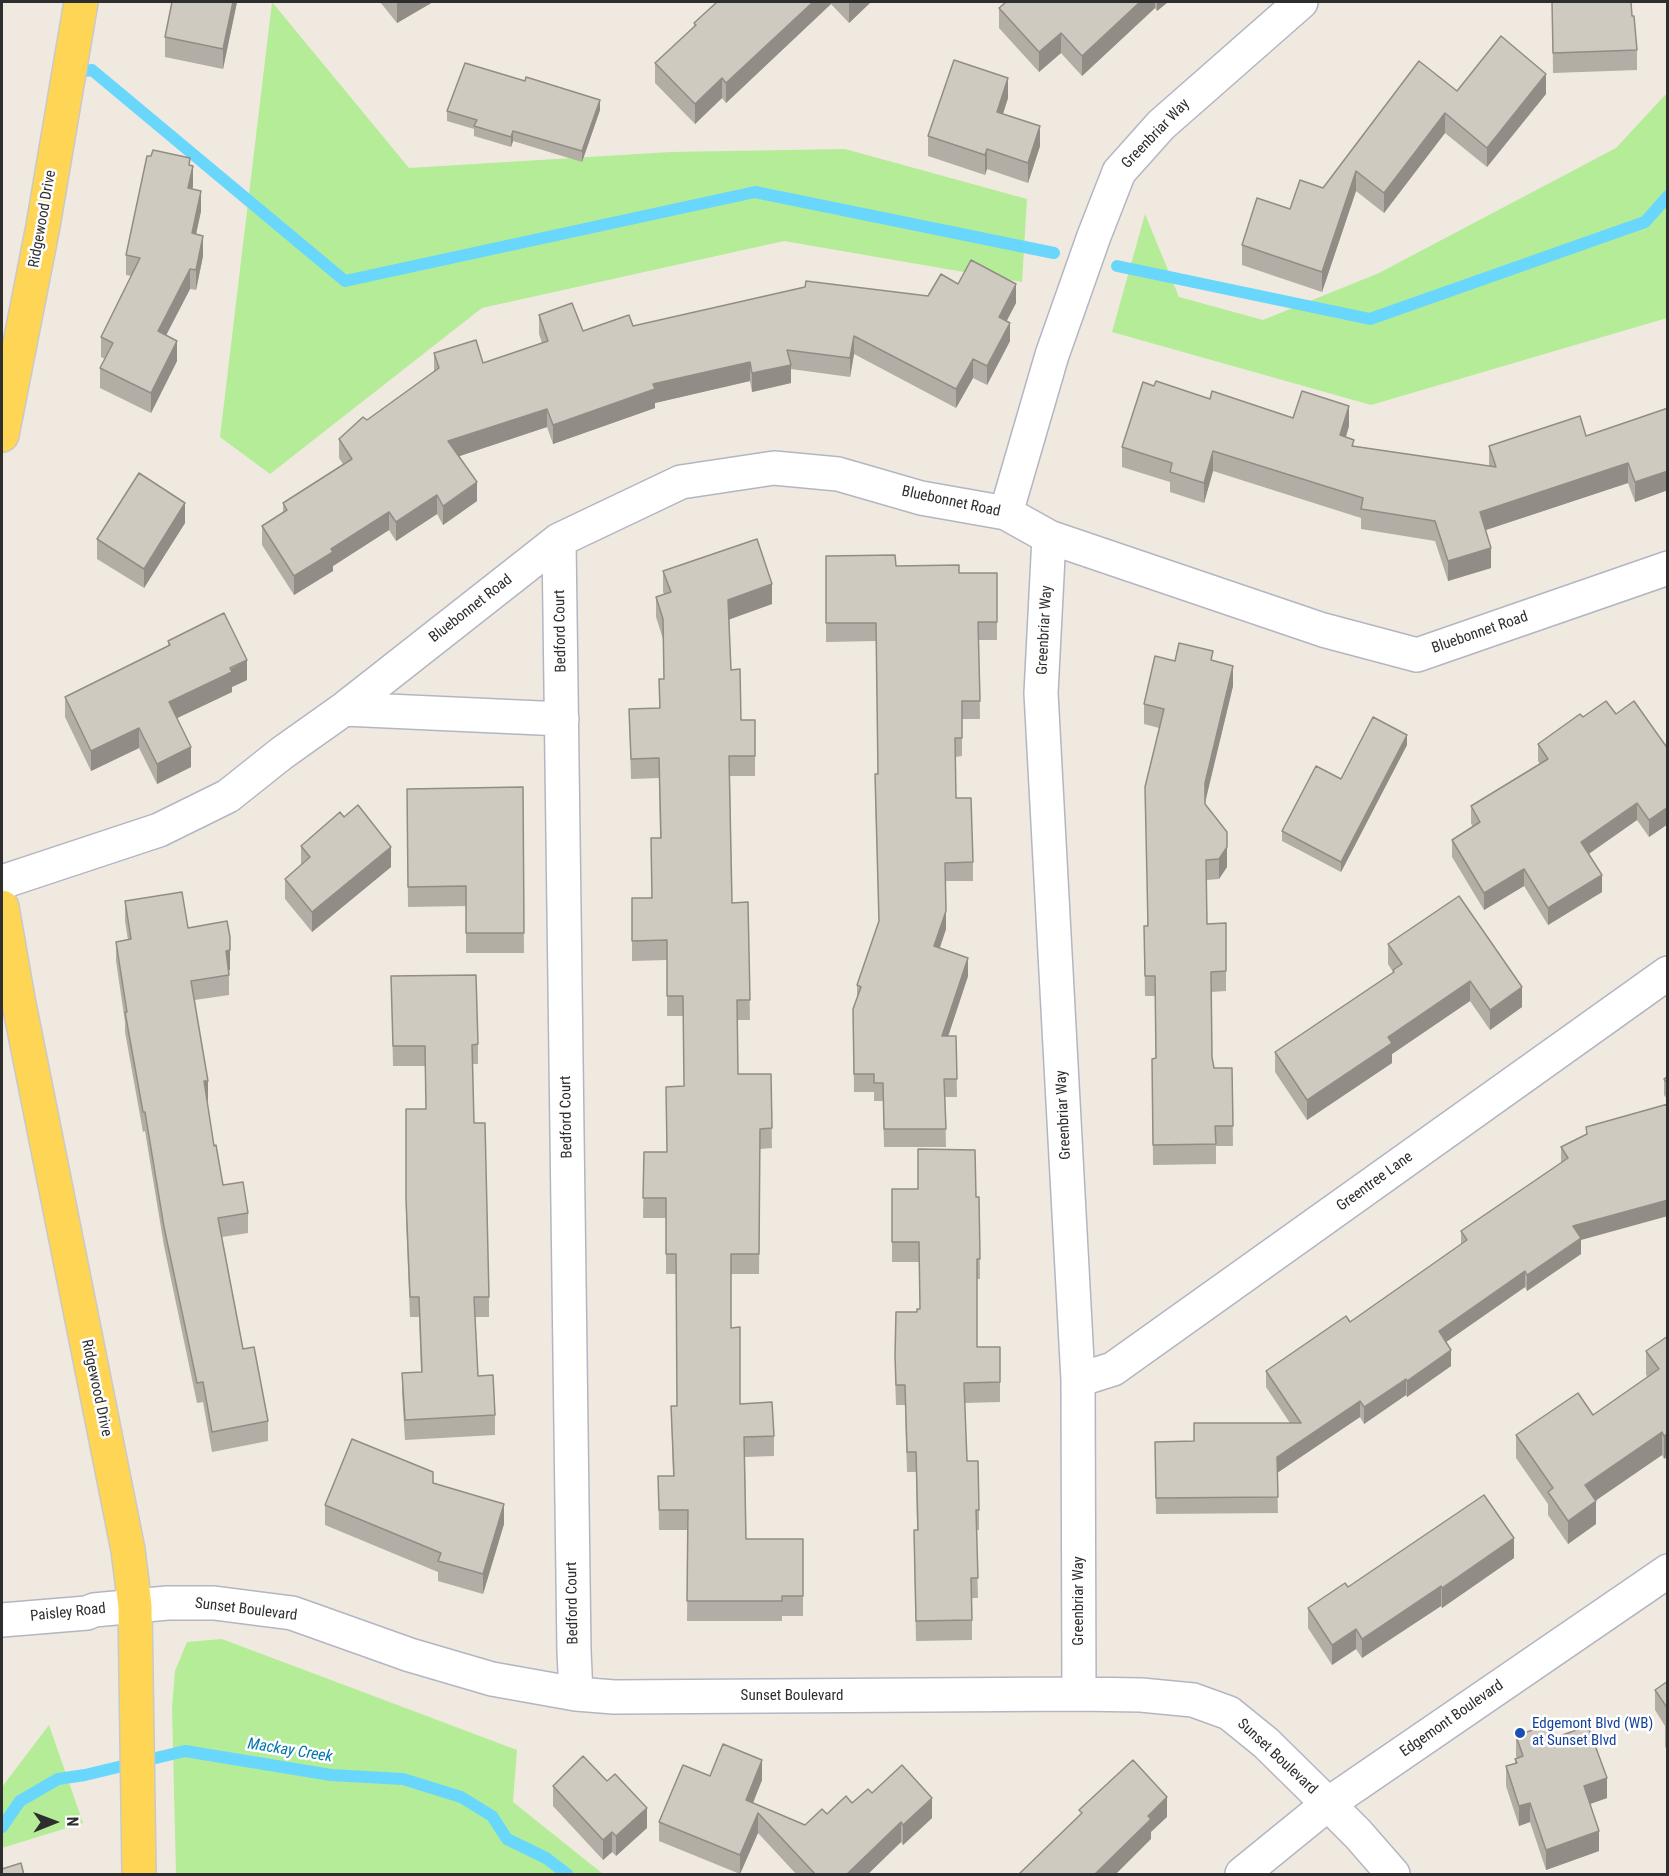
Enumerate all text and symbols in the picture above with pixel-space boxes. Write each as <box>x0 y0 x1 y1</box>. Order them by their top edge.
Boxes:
street label: Greenbriar Way <box>1118 95 1194 173</box>
street label: Ridgewood Drive <box>26 169 60 269</box>
street label: Bluebonnet Road <box>900 483 1002 521</box>
street label: Bluebonnet Road <box>426 571 516 647</box>
street label: Greenbriar Way <box>1034 585 1056 675</box>
street label: Bedford Court <box>551 589 571 673</box>
street label: Bluebonnet Road <box>1430 608 1530 658</box>
street label: Greenbriar Way <box>1053 1070 1075 1160</box>
street label: Bedford Court <box>557 1075 577 1159</box>
street label: Greentree Lane <box>1333 1148 1417 1216</box>
street label: Ridgewood Drive <box>77 1338 115 1438</box>
street label: Greenbriar Way <box>1070 1556 1088 1646</box>
street label: Bedford Court <box>563 1561 583 1645</box>
street label: Sunset Boulevard <box>194 1595 298 1625</box>
street label: Paisley Road <box>29 1600 107 1626</box>
street label: Edgemont Boulevard <box>1397 1677 1507 1761</box>
street label: Sunset Boulevard <box>741 1687 843 1705</box>
street label: Sunset Boulevard <box>1233 1715 1321 1799</box>
place label: Edgemont Blvd (WB) at Sunset Blvd <box>1532 1715 1653 1750</box>
marker: Edgemont Blvd (WB) at Sunset Blvd <box>1513 1726 1527 1740</box>
water label: Mackay Creek <box>246 1735 334 1767</box>
north arrow <box>24 1792 84 1852</box>
text: N <box>63 1817 82 1827</box>

